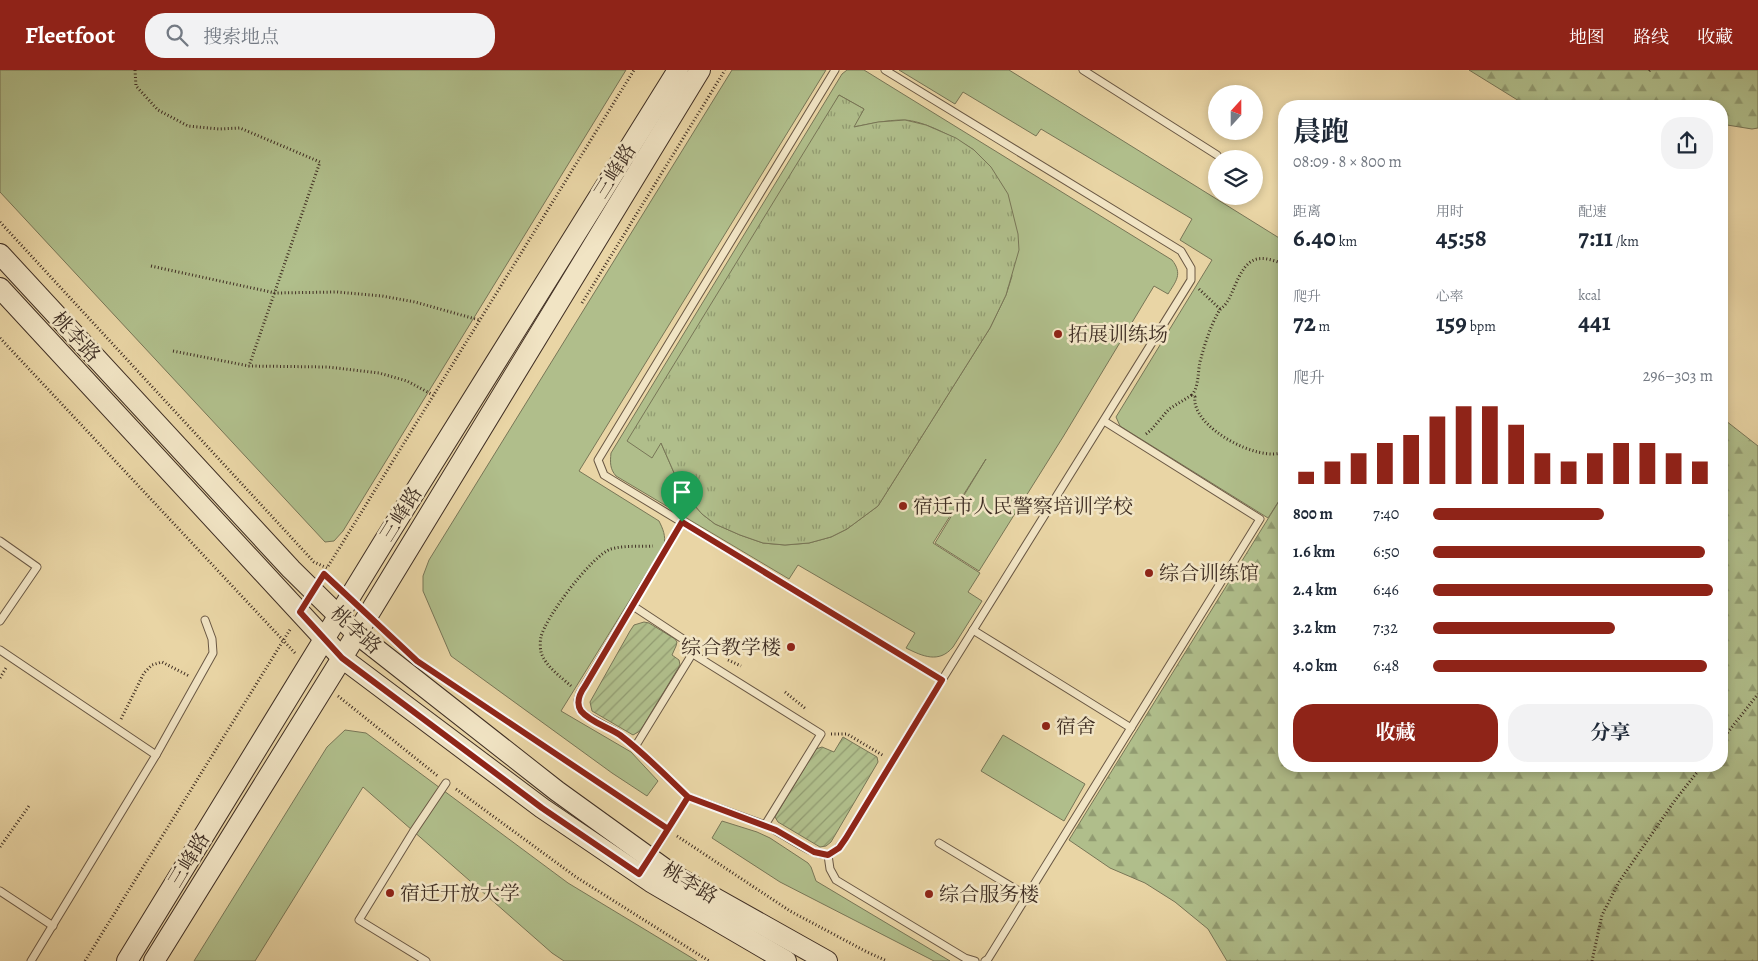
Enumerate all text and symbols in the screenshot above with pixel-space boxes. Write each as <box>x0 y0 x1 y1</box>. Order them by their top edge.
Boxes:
search box <box>145 13 495 58</box>
text: Fleetfoot <box>25 19 115 51</box>
icon: search <box>163 21 191 49</box>
text: 搜索地点 <box>203 24 279 50</box>
text: 地图 <box>1569 25 1605 49</box>
text: 路线 <box>1633 25 1669 49</box>
text: 收藏 <box>1697 25 1733 49</box>
north arrow <box>1208 85 1262 140</box>
map controls <box>1208 85 1263 205</box>
text: 晨跑 <box>1293 113 1349 151</box>
button: share <box>1661 117 1713 169</box>
street label: 三峰路 <box>588 138 642 204</box>
button: layers <box>1208 150 1263 205</box>
text: 08:09 · 8 × 800 m <box>1293 151 1402 173</box>
text: 距离 <box>1293 202 1321 221</box>
text: 用时 <box>1436 202 1464 221</box>
text: 配速 <box>1578 202 1606 221</box>
text: 6.40 <box>1293 221 1336 255</box>
text: 45:58 <box>1436 221 1487 255</box>
text: 7:11 <box>1578 221 1613 255</box>
text: km <box>1336 232 1357 251</box>
text: /km <box>1613 232 1639 251</box>
text: kcal <box>1578 286 1601 305</box>
text: 爬升 <box>1293 287 1321 306</box>
text: 心率 <box>1436 287 1464 306</box>
text: 441 <box>1578 305 1611 339</box>
street label: 桃李路 <box>46 306 106 368</box>
text: 72 <box>1293 306 1316 340</box>
text: 159 <box>1436 306 1467 340</box>
text: m <box>1316 317 1330 336</box>
text: bpm <box>1467 317 1496 336</box>
place label: 拓展训练场 <box>1068 321 1168 348</box>
marker: 拓展训练场 <box>1052 328 1064 340</box>
text: 296–303 m <box>1643 365 1713 387</box>
text: 爬升 <box>1293 367 1325 389</box>
pin <box>661 471 703 522</box>
icon: arrive <box>668 478 696 506</box>
street label: 三峰路 <box>374 481 428 547</box>
place label: 宿迁市人民警察培训学校 <box>913 493 1133 520</box>
marker: 宿迁市人民警察培训学校 <box>897 500 909 512</box>
text: 800 m <box>1293 503 1333 525</box>
text: 7:40 <box>1373 503 1399 525</box>
text: 1.6 km <box>1293 541 1335 563</box>
text: 6:50 <box>1373 541 1400 563</box>
place label: 综合训练馆 <box>1159 560 1259 587</box>
marker: 综合训练馆 <box>1143 567 1155 579</box>
text: 2.4 km <box>1293 579 1337 601</box>
text: 6:46 <box>1373 579 1399 601</box>
street label: 桃李路 <box>325 600 387 660</box>
text: 3.2 km <box>1293 617 1336 639</box>
text: 7:32 <box>1373 617 1398 639</box>
place label: 综合教学楼 <box>681 634 781 661</box>
marker: 综合教学楼 <box>785 641 797 653</box>
text: 4.0 km <box>1293 655 1337 677</box>
text: 6:48 <box>1373 655 1399 677</box>
button: 收藏 <box>1293 704 1498 762</box>
button: 分享 <box>1508 704 1713 762</box>
place label: 宿舍 <box>1056 713 1096 740</box>
marker: 宿舍 <box>1040 720 1052 732</box>
street label: 三峰路 <box>162 827 216 893</box>
street label: 桃李路 <box>657 856 723 910</box>
place label: 宿迁开放大学 <box>400 880 520 907</box>
place label: 综合服务楼 <box>939 881 1039 908</box>
marker: 宿迁开放大学 <box>384 887 396 899</box>
marker: 综合服务楼 <box>923 888 935 900</box>

